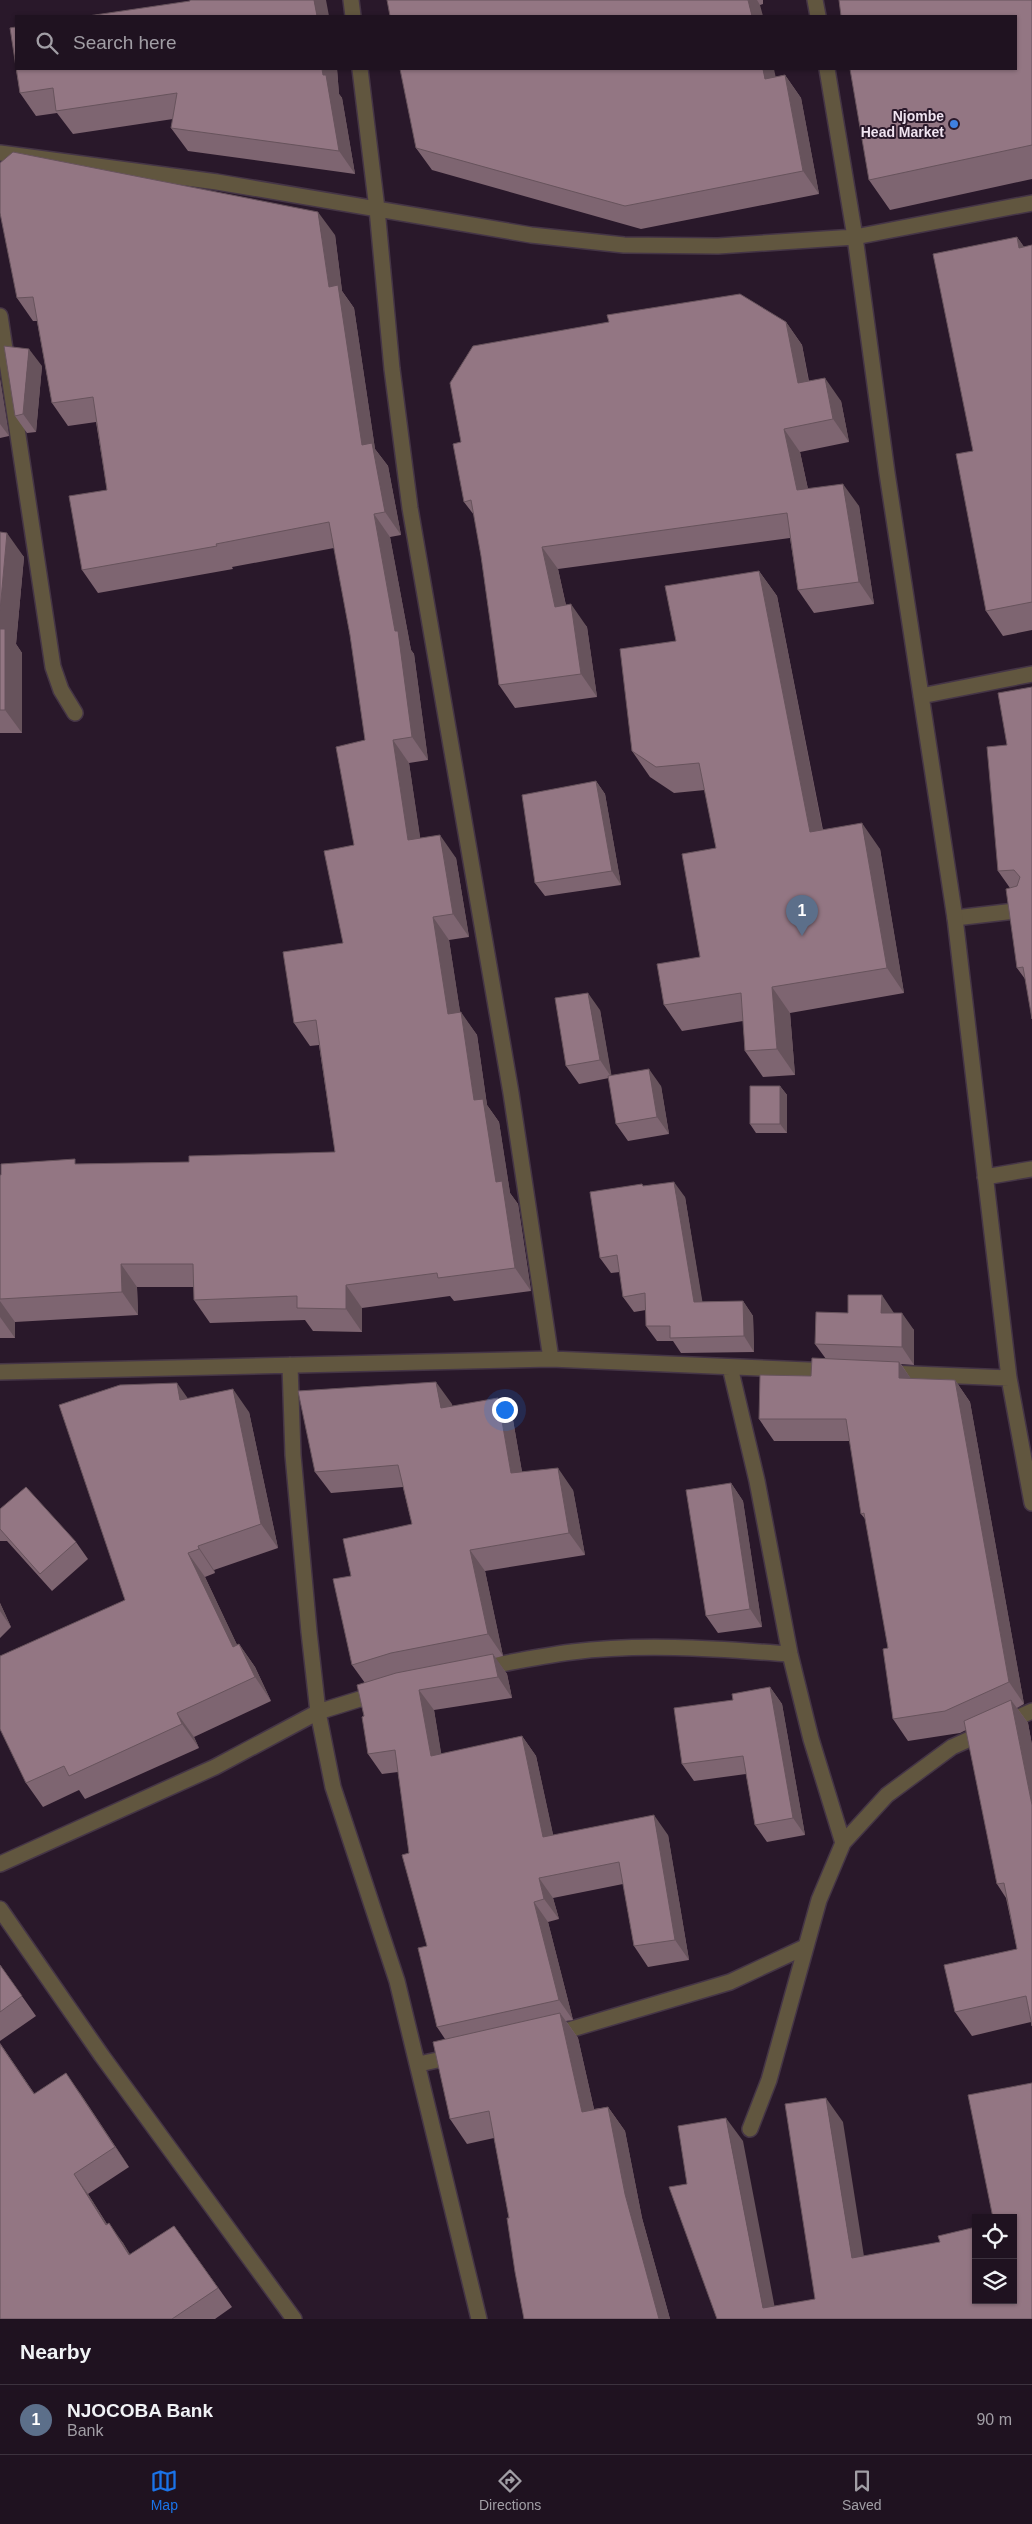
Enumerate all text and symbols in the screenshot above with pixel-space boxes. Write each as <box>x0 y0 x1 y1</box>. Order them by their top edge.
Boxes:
search box <box>15 15 1017 70</box>
icon: search <box>33 29 61 57</box>
text: Search here <box>73 32 177 53</box>
place label: Njombe Head Market <box>861 108 944 140</box>
marker: Njombe Head Market <box>948 118 960 130</box>
pin: 1 <box>786 895 818 936</box>
your location <box>492 1397 518 1423</box>
map controls <box>972 2214 1017 2304</box>
button: locate <box>972 2214 1017 2259</box>
button: layers <box>972 2259 1017 2304</box>
text: Nearby <box>20 2340 91 2363</box>
text: NJOCOBA Bank <box>67 2400 213 2421</box>
text: 1 <box>32 2411 40 2428</box>
text: 90 m <box>976 2411 1012 2428</box>
text: Bank <box>67 2422 103 2439</box>
tab: Map <box>150 2467 178 2513</box>
tab: Directions <box>479 2467 541 2513</box>
tab: Saved <box>842 2467 882 2513</box>

